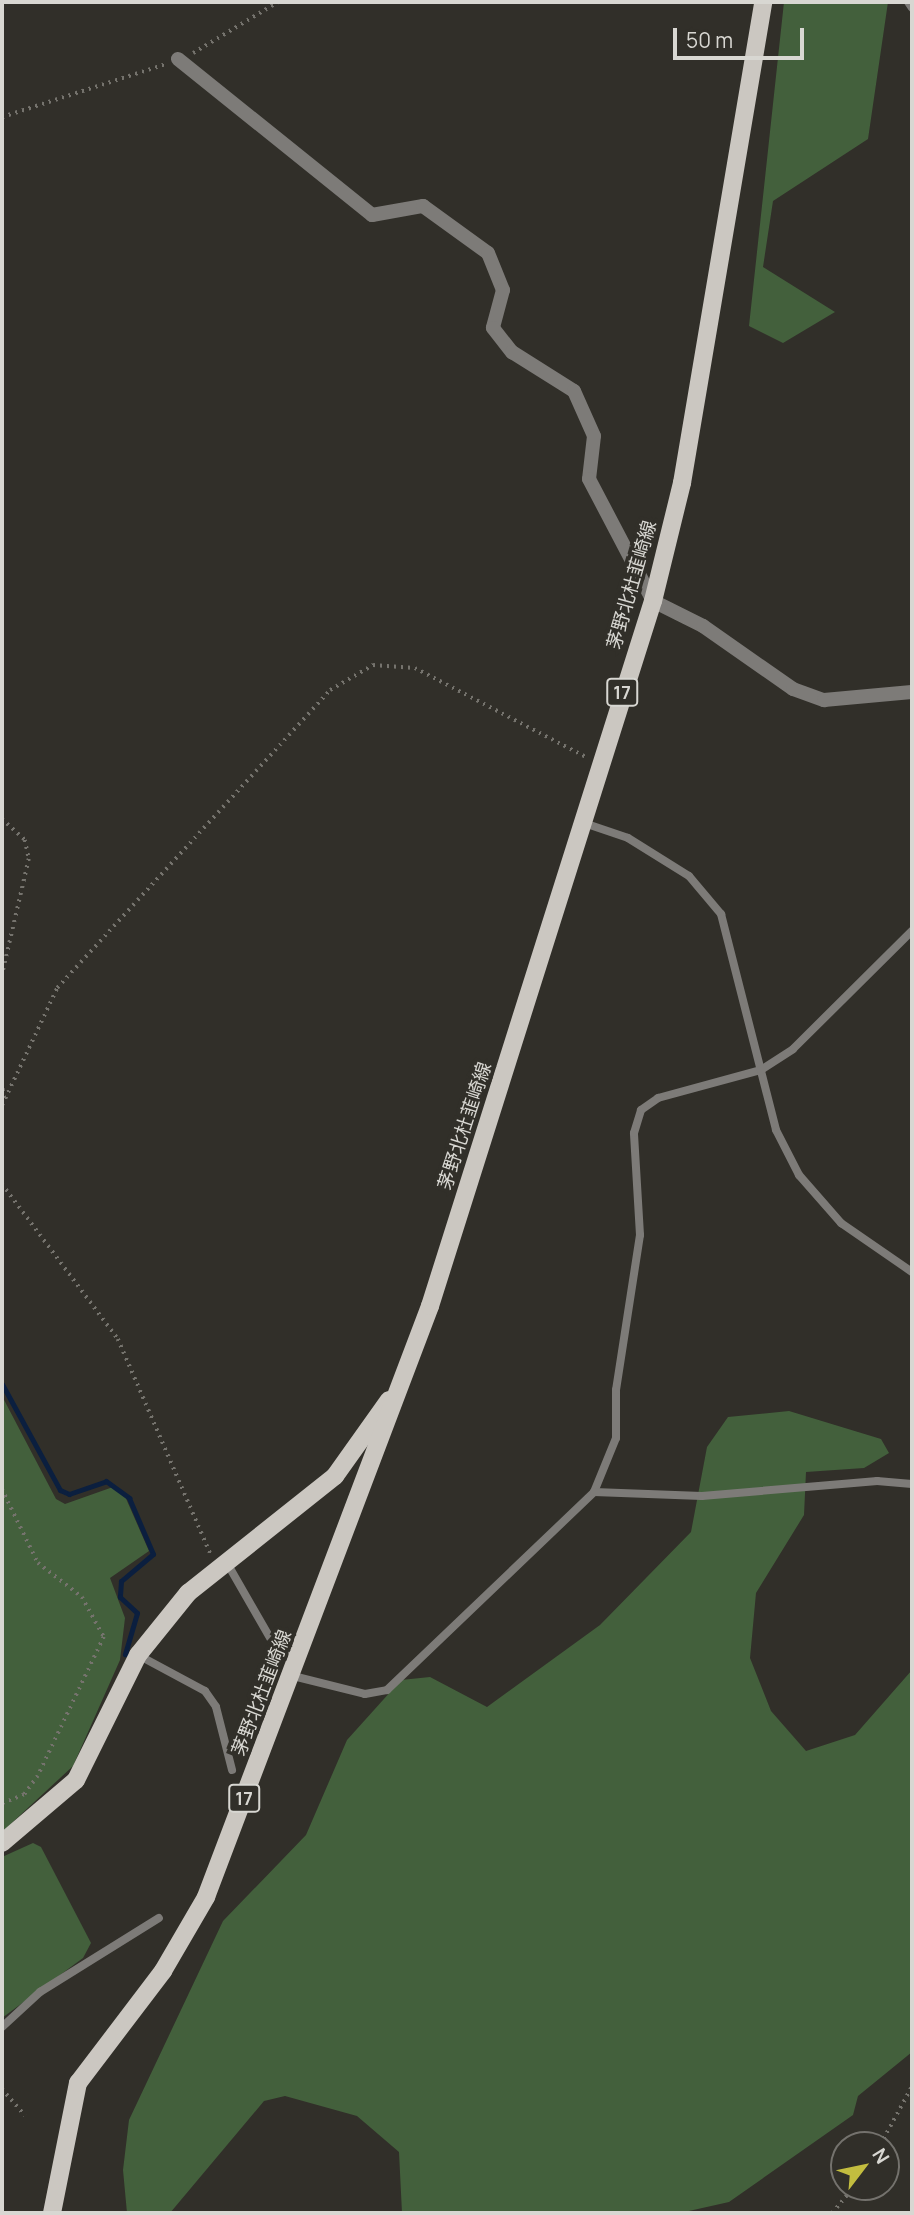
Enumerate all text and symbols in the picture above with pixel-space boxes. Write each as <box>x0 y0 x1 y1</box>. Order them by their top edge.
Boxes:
scale bar <box>676 14 807 58</box>
text: 50 m <box>686 26 733 54</box>
street label: 茅野北杜韮崎線 <box>603 518 661 652</box>
road number: 17 <box>606 678 638 706</box>
street label: 茅野北杜韮崎線 <box>434 1059 496 1193</box>
street label: 茅野北杜韮崎線 <box>228 1627 296 1759</box>
road number: 17 <box>228 1783 260 1812</box>
north arrow <box>830 2131 900 2201</box>
text: N <box>866 2143 896 2169</box>

